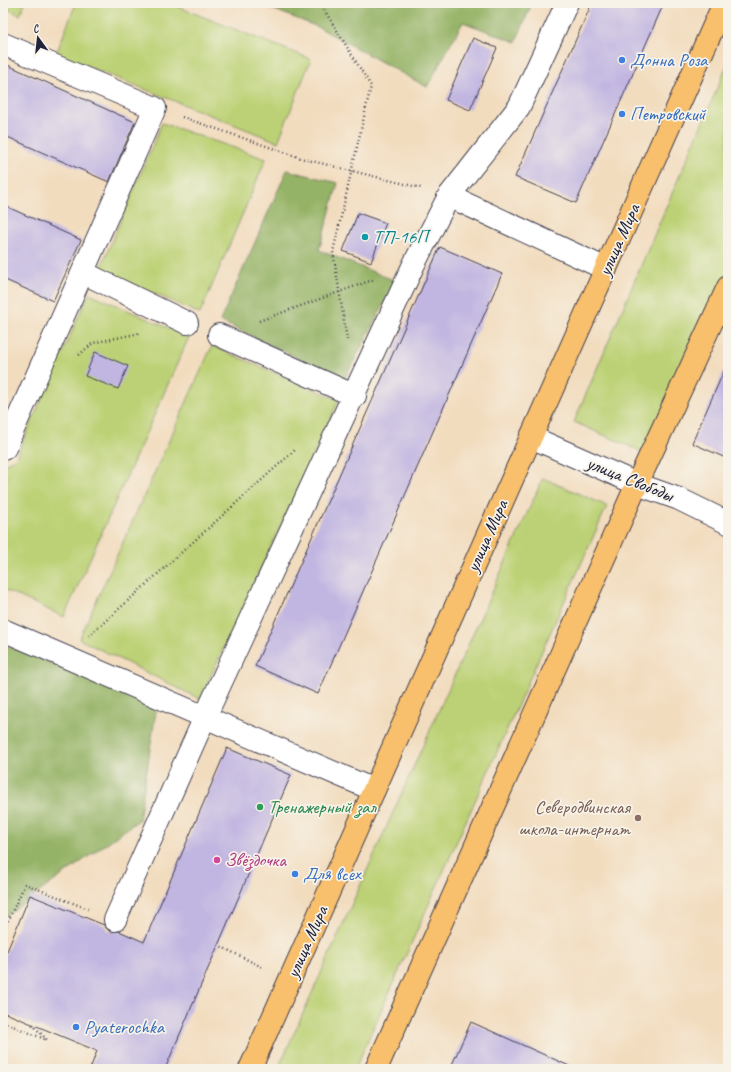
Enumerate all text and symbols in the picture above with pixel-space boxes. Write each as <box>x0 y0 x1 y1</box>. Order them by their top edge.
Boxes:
north arrow <box>18 18 58 58</box>
text: С <box>31 20 41 36</box>
place label: Донна Роза <box>630 48 709 72</box>
marker: Донна Роза <box>617 55 627 65</box>
place label: Петровский <box>630 102 706 126</box>
marker: Петровский <box>617 109 627 119</box>
street label: улица Мира <box>592 199 646 281</box>
place label: ТП-16П <box>373 225 431 249</box>
marker: ТП-16П <box>360 232 370 242</box>
street label: улица Свободы <box>582 450 679 508</box>
street label: улица Мира <box>460 495 514 577</box>
place label: Тренажерный зал <box>268 795 377 819</box>
place label: Северодвинская школа-интернат <box>519 795 631 841</box>
marker: Тренажерный зал <box>255 802 265 812</box>
marker: Северодвинская школа-интернат <box>633 813 643 823</box>
place label: Звёздочка <box>225 848 287 872</box>
marker: Звёздочка <box>212 855 222 865</box>
place label: Для всех <box>303 862 362 886</box>
marker: Для всех <box>290 869 300 879</box>
street label: улица Мира <box>280 901 334 983</box>
place label: Pyaterochka <box>84 1015 166 1039</box>
marker: Pyaterochka <box>71 1022 81 1032</box>

